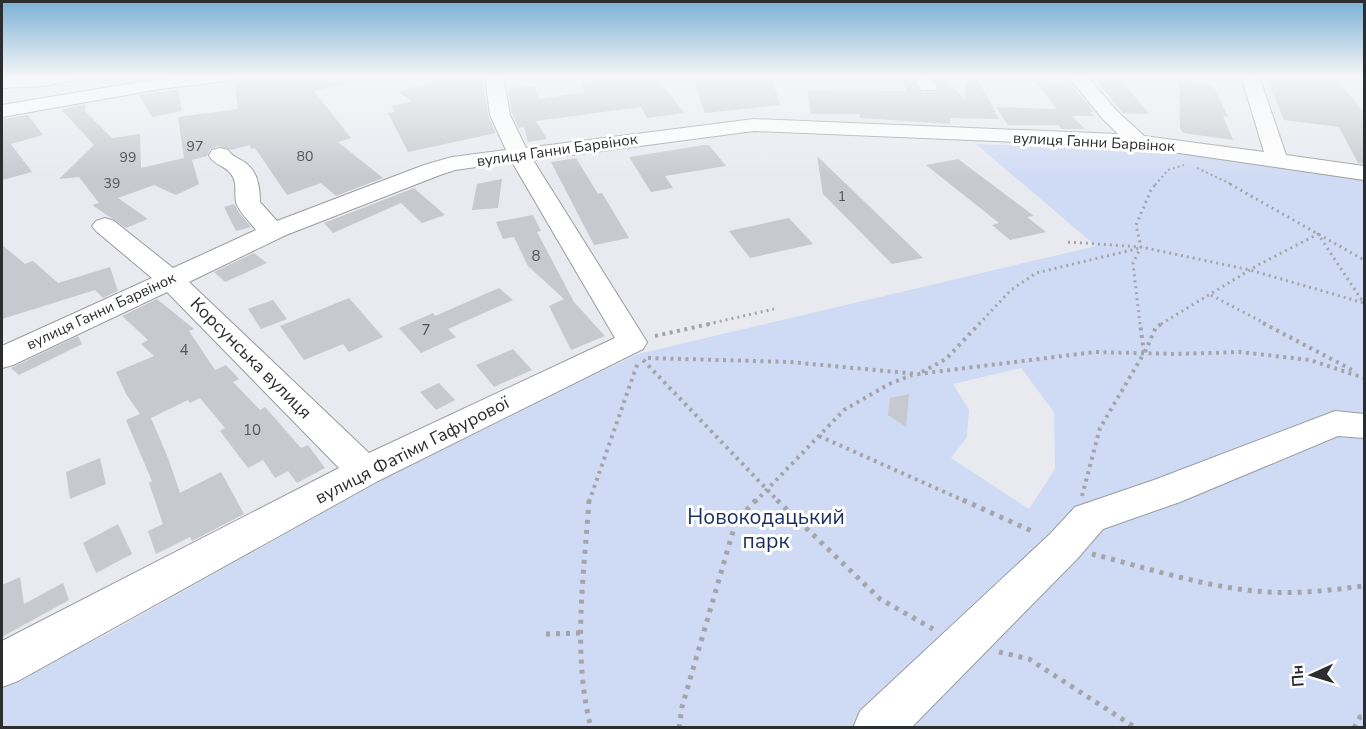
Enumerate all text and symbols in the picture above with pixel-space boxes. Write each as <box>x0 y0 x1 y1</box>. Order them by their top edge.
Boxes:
street label: вулиця Ганни Барвінок <box>1012 128 1176 156</box>
street label: вулиця Ганни Барвінок <box>475 129 639 171</box>
house number: 97 <box>187 137 203 156</box>
house number: 80 <box>297 147 313 166</box>
house number: 99 <box>120 148 136 167</box>
house number: 39 <box>104 174 120 193</box>
house number: 1 <box>838 187 846 206</box>
house number: 8 <box>531 246 541 266</box>
street label: вулиця Ганни Барвінок <box>23 268 179 354</box>
street label: Корсунська вулиця <box>185 292 317 424</box>
house number: 7 <box>421 320 431 340</box>
house number: 4 <box>179 340 189 360</box>
street label: вулиця Фатіми Гафурової <box>311 390 514 509</box>
house number: 10 <box>243 420 261 440</box>
park label: Новокодацький парк <box>687 503 845 555</box>
north arrow <box>1282 645 1342 705</box>
text: Пн <box>1286 664 1310 688</box>

